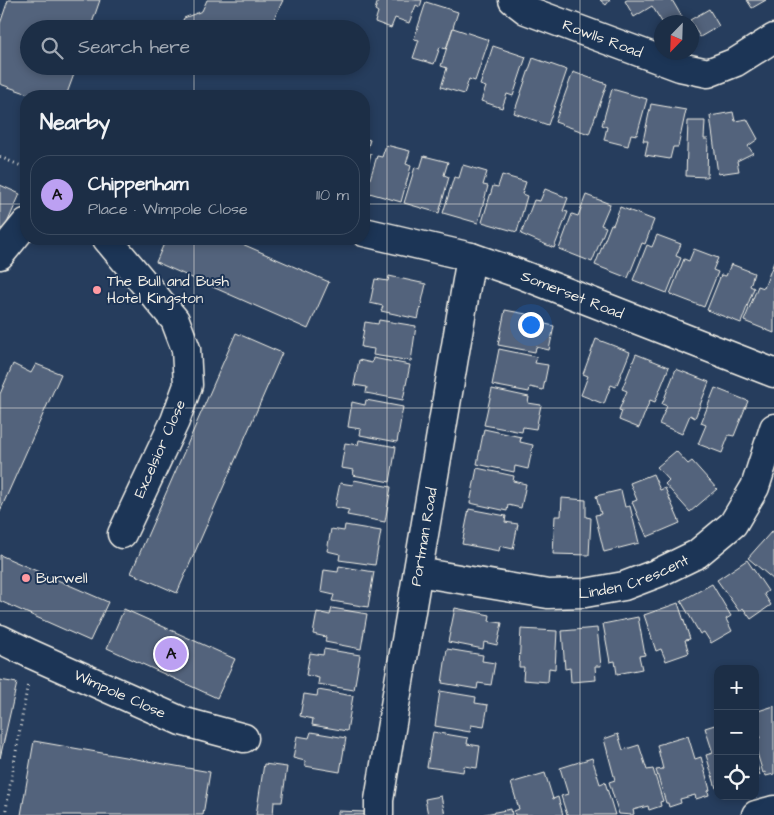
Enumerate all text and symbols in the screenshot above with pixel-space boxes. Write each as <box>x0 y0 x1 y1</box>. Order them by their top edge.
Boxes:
street label: Rowlls Road <box>559 14 646 63</box>
north arrow <box>654 15 699 60</box>
search box <box>20 20 370 75</box>
icon: search <box>38 34 66 62</box>
text: Search here <box>78 34 190 61</box>
text: Nearby <box>40 108 110 137</box>
text: Chippenham <box>88 171 189 198</box>
text: A <box>52 184 62 206</box>
text: 110 m <box>316 184 349 206</box>
text: Place · Wimpole Close <box>88 198 248 220</box>
street label: Somerset Road <box>518 265 627 324</box>
place label: The Bull and Bush Hotel Kingston <box>107 271 230 310</box>
marker: The Bull and Bush Hotel Kingston <box>91 284 103 296</box>
your location <box>518 312 544 338</box>
street label: Excelsior Close <box>129 397 191 501</box>
street label: Portman Road <box>405 486 442 588</box>
street label: Linden Crescent <box>578 549 692 604</box>
place label: Burwell <box>36 568 88 589</box>
marker: Burwell <box>20 572 32 584</box>
pin: A <box>155 635 187 673</box>
street label: Wimpole Close <box>71 664 169 723</box>
map controls <box>714 665 759 800</box>
button: + <box>714 665 759 710</box>
button: − <box>714 710 759 755</box>
button: locate <box>714 755 759 800</box>

